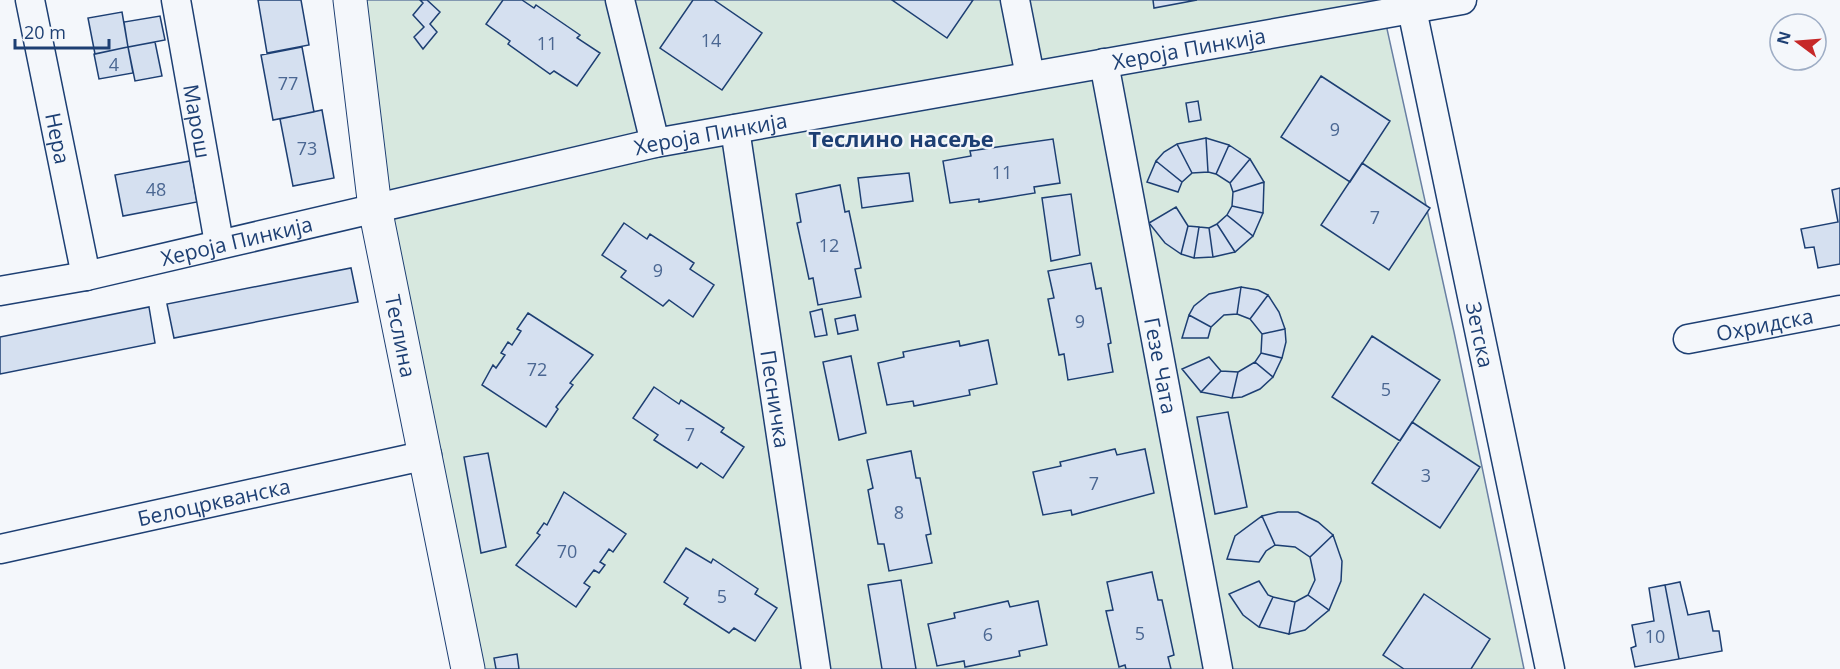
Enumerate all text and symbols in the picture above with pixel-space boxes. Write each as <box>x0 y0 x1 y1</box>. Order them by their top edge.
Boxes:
scale bar <box>15 12 110 50</box>
north arrow <box>1768 12 1828 72</box>
text: 20 m <box>24 20 66 44</box>
street label: Хероја Пинкија <box>1110 21 1268 76</box>
house number: 14 <box>701 28 721 52</box>
text: N <box>1771 29 1796 47</box>
house number: 11 <box>537 31 557 55</box>
house number: 4 <box>109 52 119 76</box>
house number: 77 <box>278 71 298 95</box>
street label: Марош <box>177 82 218 160</box>
street label: Хероја Пинкија <box>631 106 789 161</box>
street label: Нера <box>39 110 77 166</box>
house number: 9 <box>1330 117 1340 141</box>
district label: Теслино насеље <box>808 123 994 153</box>
house number: 73 <box>297 136 317 160</box>
house number: 11 <box>992 160 1012 184</box>
house number: 48 <box>146 177 166 201</box>
house number: 7 <box>1370 205 1380 229</box>
street label: Хероја Пинкија <box>158 210 315 272</box>
house number: 12 <box>819 233 839 257</box>
house number: 9 <box>653 258 663 282</box>
street label: Теслина <box>379 292 423 380</box>
street label: Зетска <box>1460 299 1501 370</box>
street label: Охридска <box>1714 301 1815 347</box>
house number: 9 <box>1075 309 1085 333</box>
street label: Гезе Чата <box>1138 315 1184 416</box>
street label: Песничка <box>754 348 797 450</box>
house number: 72 <box>527 357 547 381</box>
house number: 5 <box>1381 377 1391 401</box>
house number: 7 <box>685 422 695 446</box>
house number: 3 <box>1421 463 1431 487</box>
street label: Белоцркванска <box>135 471 293 532</box>
house number: 7 <box>1089 471 1099 495</box>
house number: 8 <box>894 500 904 524</box>
house number: 70 <box>557 539 577 563</box>
house number: 5 <box>717 584 727 608</box>
house number: 5 <box>1135 621 1145 645</box>
house number: 6 <box>983 622 993 646</box>
house number: 10 <box>1645 624 1665 648</box>

